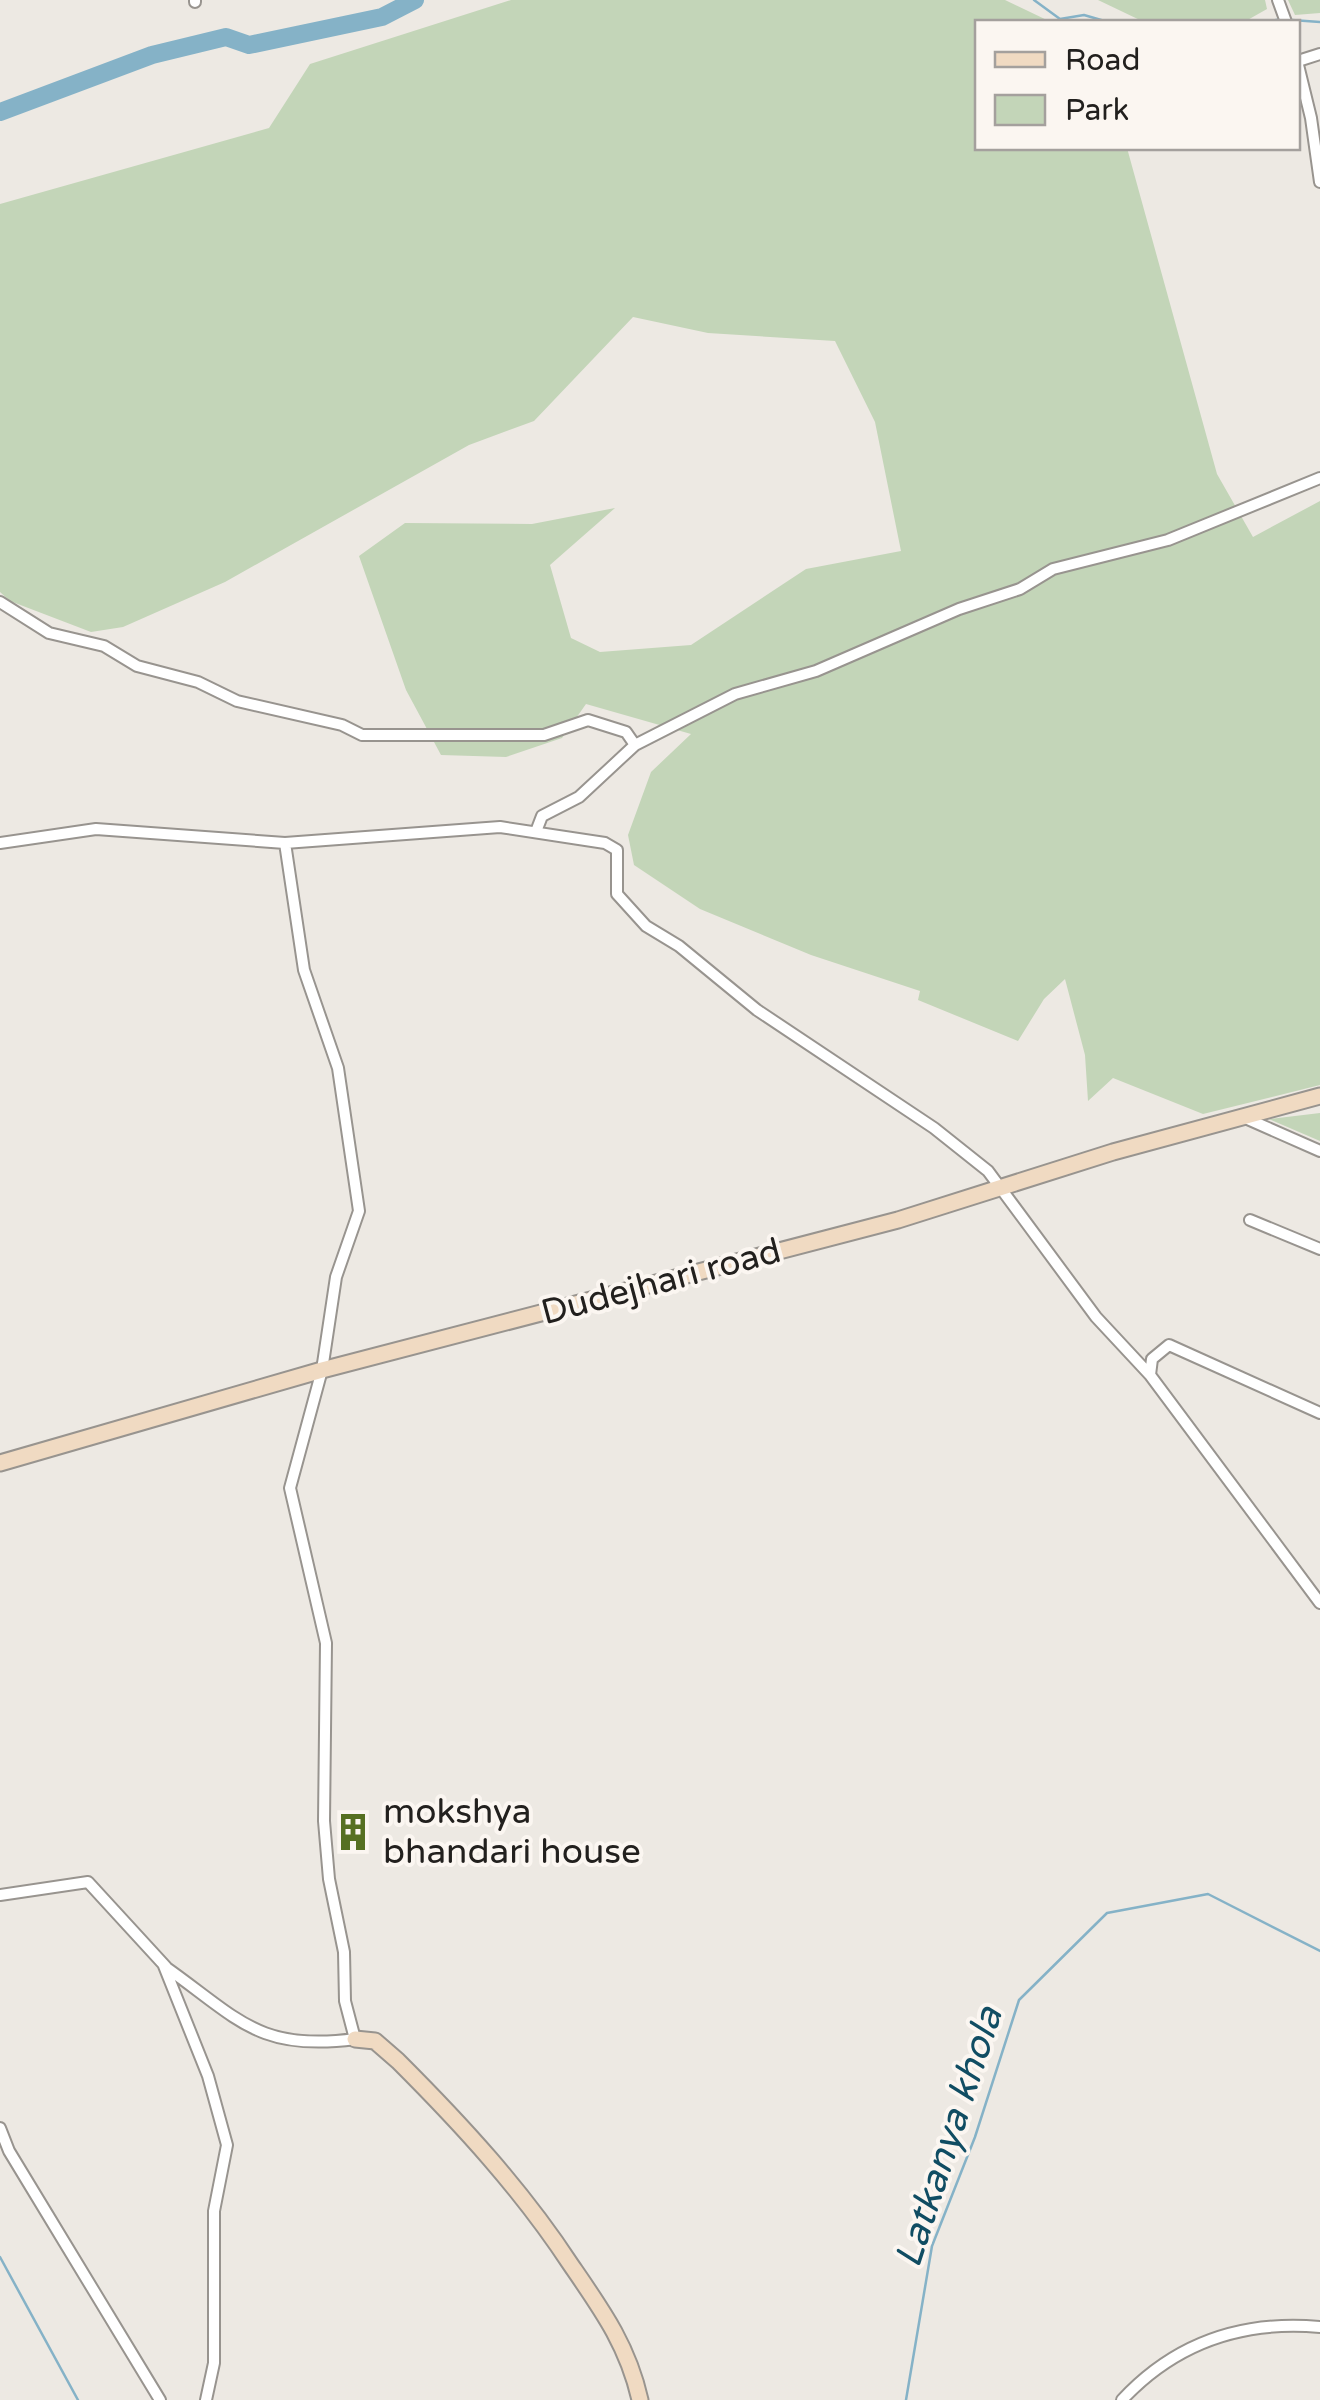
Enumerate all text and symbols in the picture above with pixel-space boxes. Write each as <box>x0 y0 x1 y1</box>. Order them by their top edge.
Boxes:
legend <box>975 20 1300 150</box>
text: Road <box>1065 42 1140 79</box>
text: Park <box>1065 92 1129 129</box>
street label: Dudejhari road <box>537 1230 785 1334</box>
place label: mokshya bhandari house <box>383 1791 641 1873</box>
building icon: mokshya bhandari house <box>332 1811 374 1853</box>
water label: Latkanya khola <box>885 1999 1013 2273</box>

